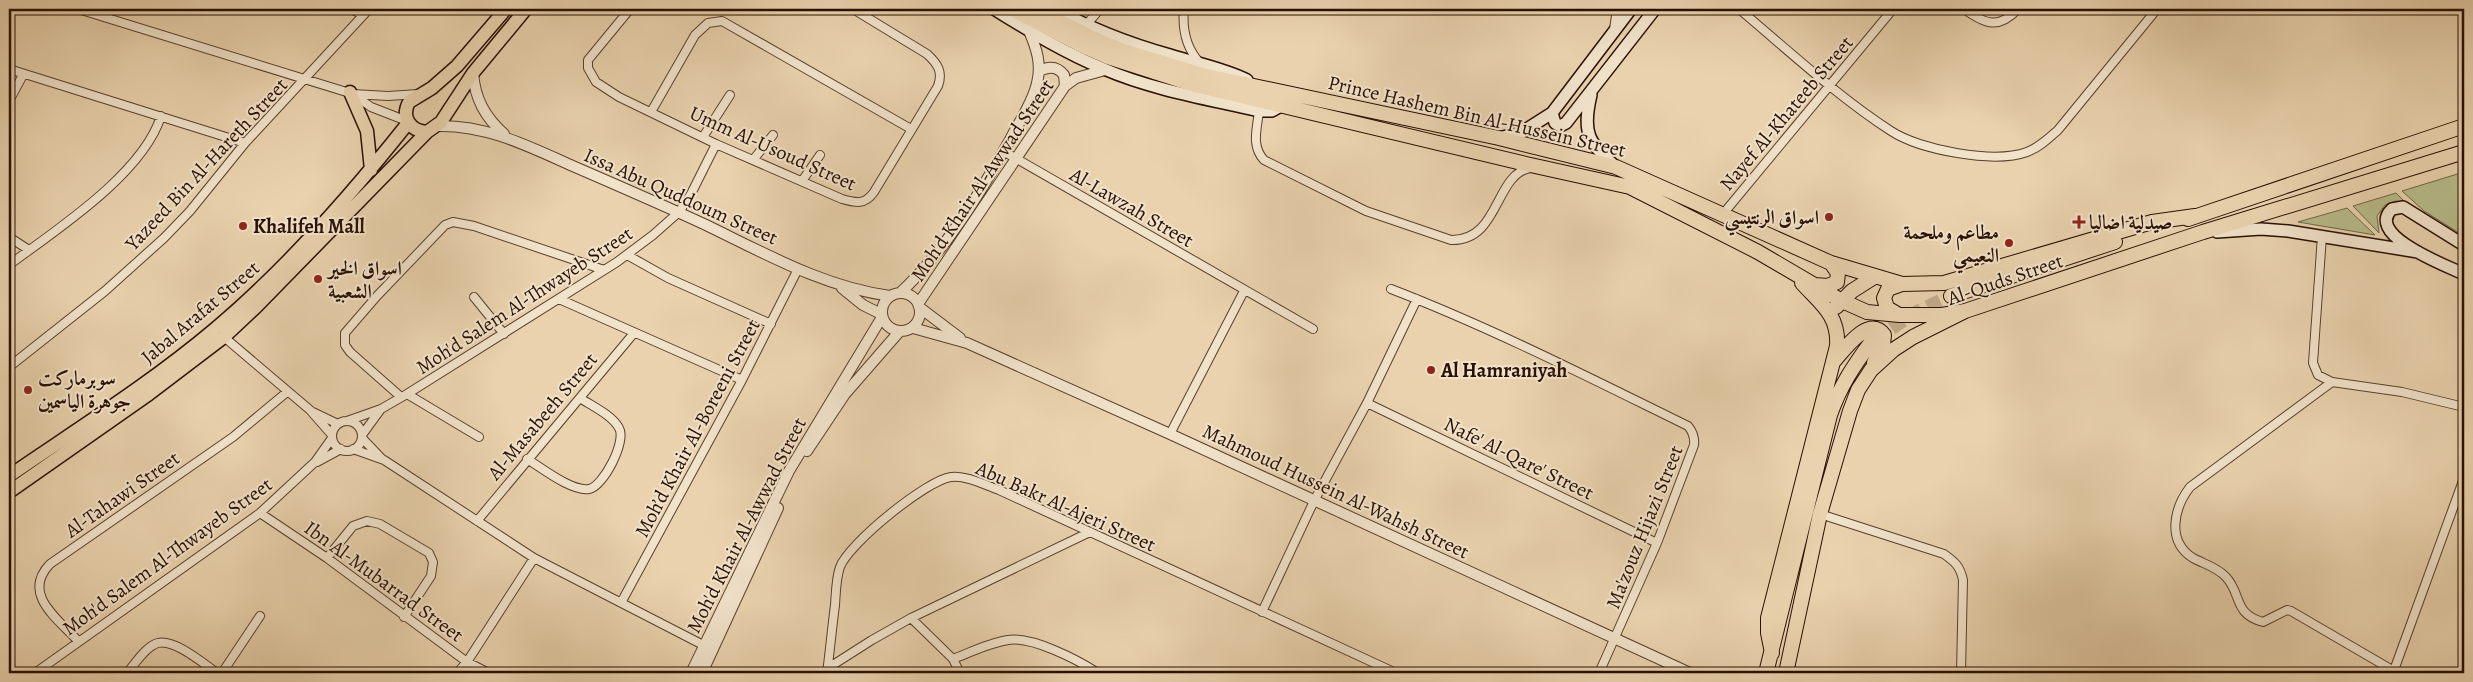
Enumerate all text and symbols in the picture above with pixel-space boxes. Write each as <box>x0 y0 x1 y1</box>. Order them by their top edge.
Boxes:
street label: Nayef Al-Khateeb Street <box>1714 30 1860 197</box>
street label: Prince Hashem Bin Al-Hussein Street <box>1325 69 1629 164</box>
street label: Yazeed Bin Al-Hareth Street <box>118 72 294 257</box>
street label: Moh'd Khair Al-Awwad Street <box>904 73 1061 287</box>
street label: Umm Al-Usoud Street <box>685 100 861 198</box>
street label: Issa Abu Quddoum Street <box>580 142 782 251</box>
street label: Al-Lawzah Street <box>1064 161 1199 254</box>
place label: اسواق الرنتيسي <box>1724 204 1819 236</box>
place label: صيدلية اضاليا <box>2089 209 2173 236</box>
marker: اسواق الرنتيسي <box>1823 211 1835 223</box>
place label: Khalifeh Mall <box>253 213 365 240</box>
marker: صيدلية اضاليا <box>2073 216 2085 228</box>
place label: مطاعم وملحمة النعيمي <box>1903 219 1999 274</box>
marker: Khalifeh Mall <box>237 220 249 232</box>
street label: Moh'd Salem Al-Thwayeb Street <box>411 220 638 381</box>
marker: مطاعم وملحمة النعيمي <box>2003 237 2015 249</box>
street label: Al-Quds Street <box>1943 247 2067 312</box>
street label: Jabal Arafat Street <box>135 255 266 370</box>
place label: اسواق الخير الشعبية <box>326 255 402 305</box>
marker: اسواق الخير الشعبية <box>312 273 324 285</box>
street label: Moh’d Khair Al-Boreeni Street <box>628 314 767 542</box>
street label: Al-Masabeeh Street <box>480 347 604 486</box>
place label: Al Hamraniyah <box>1440 357 1568 384</box>
marker: Al Hamraniyah <box>1425 364 1437 376</box>
place label: سوبرماركت جوهرة الياسمين <box>38 365 131 415</box>
marker: سوبرماركت جوهرة الياسمين <box>22 384 34 396</box>
street label: Nafe' Al-Qare' Street <box>1439 411 1598 507</box>
street label: Moh'd Khair Al-Awwad Street <box>680 412 813 638</box>
street label: Mahmoud Hussein Al-Wahsh Street <box>1198 418 1474 565</box>
street label: Ma'zouz Hijazi Street <box>1599 441 1690 613</box>
street label: Al-Tahawi Street <box>59 445 185 545</box>
street label: Abu Bakr Al-Ajeri Street <box>971 454 1160 558</box>
street label: Moh'd Salem Al-Thwayeb Street <box>57 471 278 642</box>
street label: Ibn Al-Mubarrad Street <box>299 514 469 649</box>

